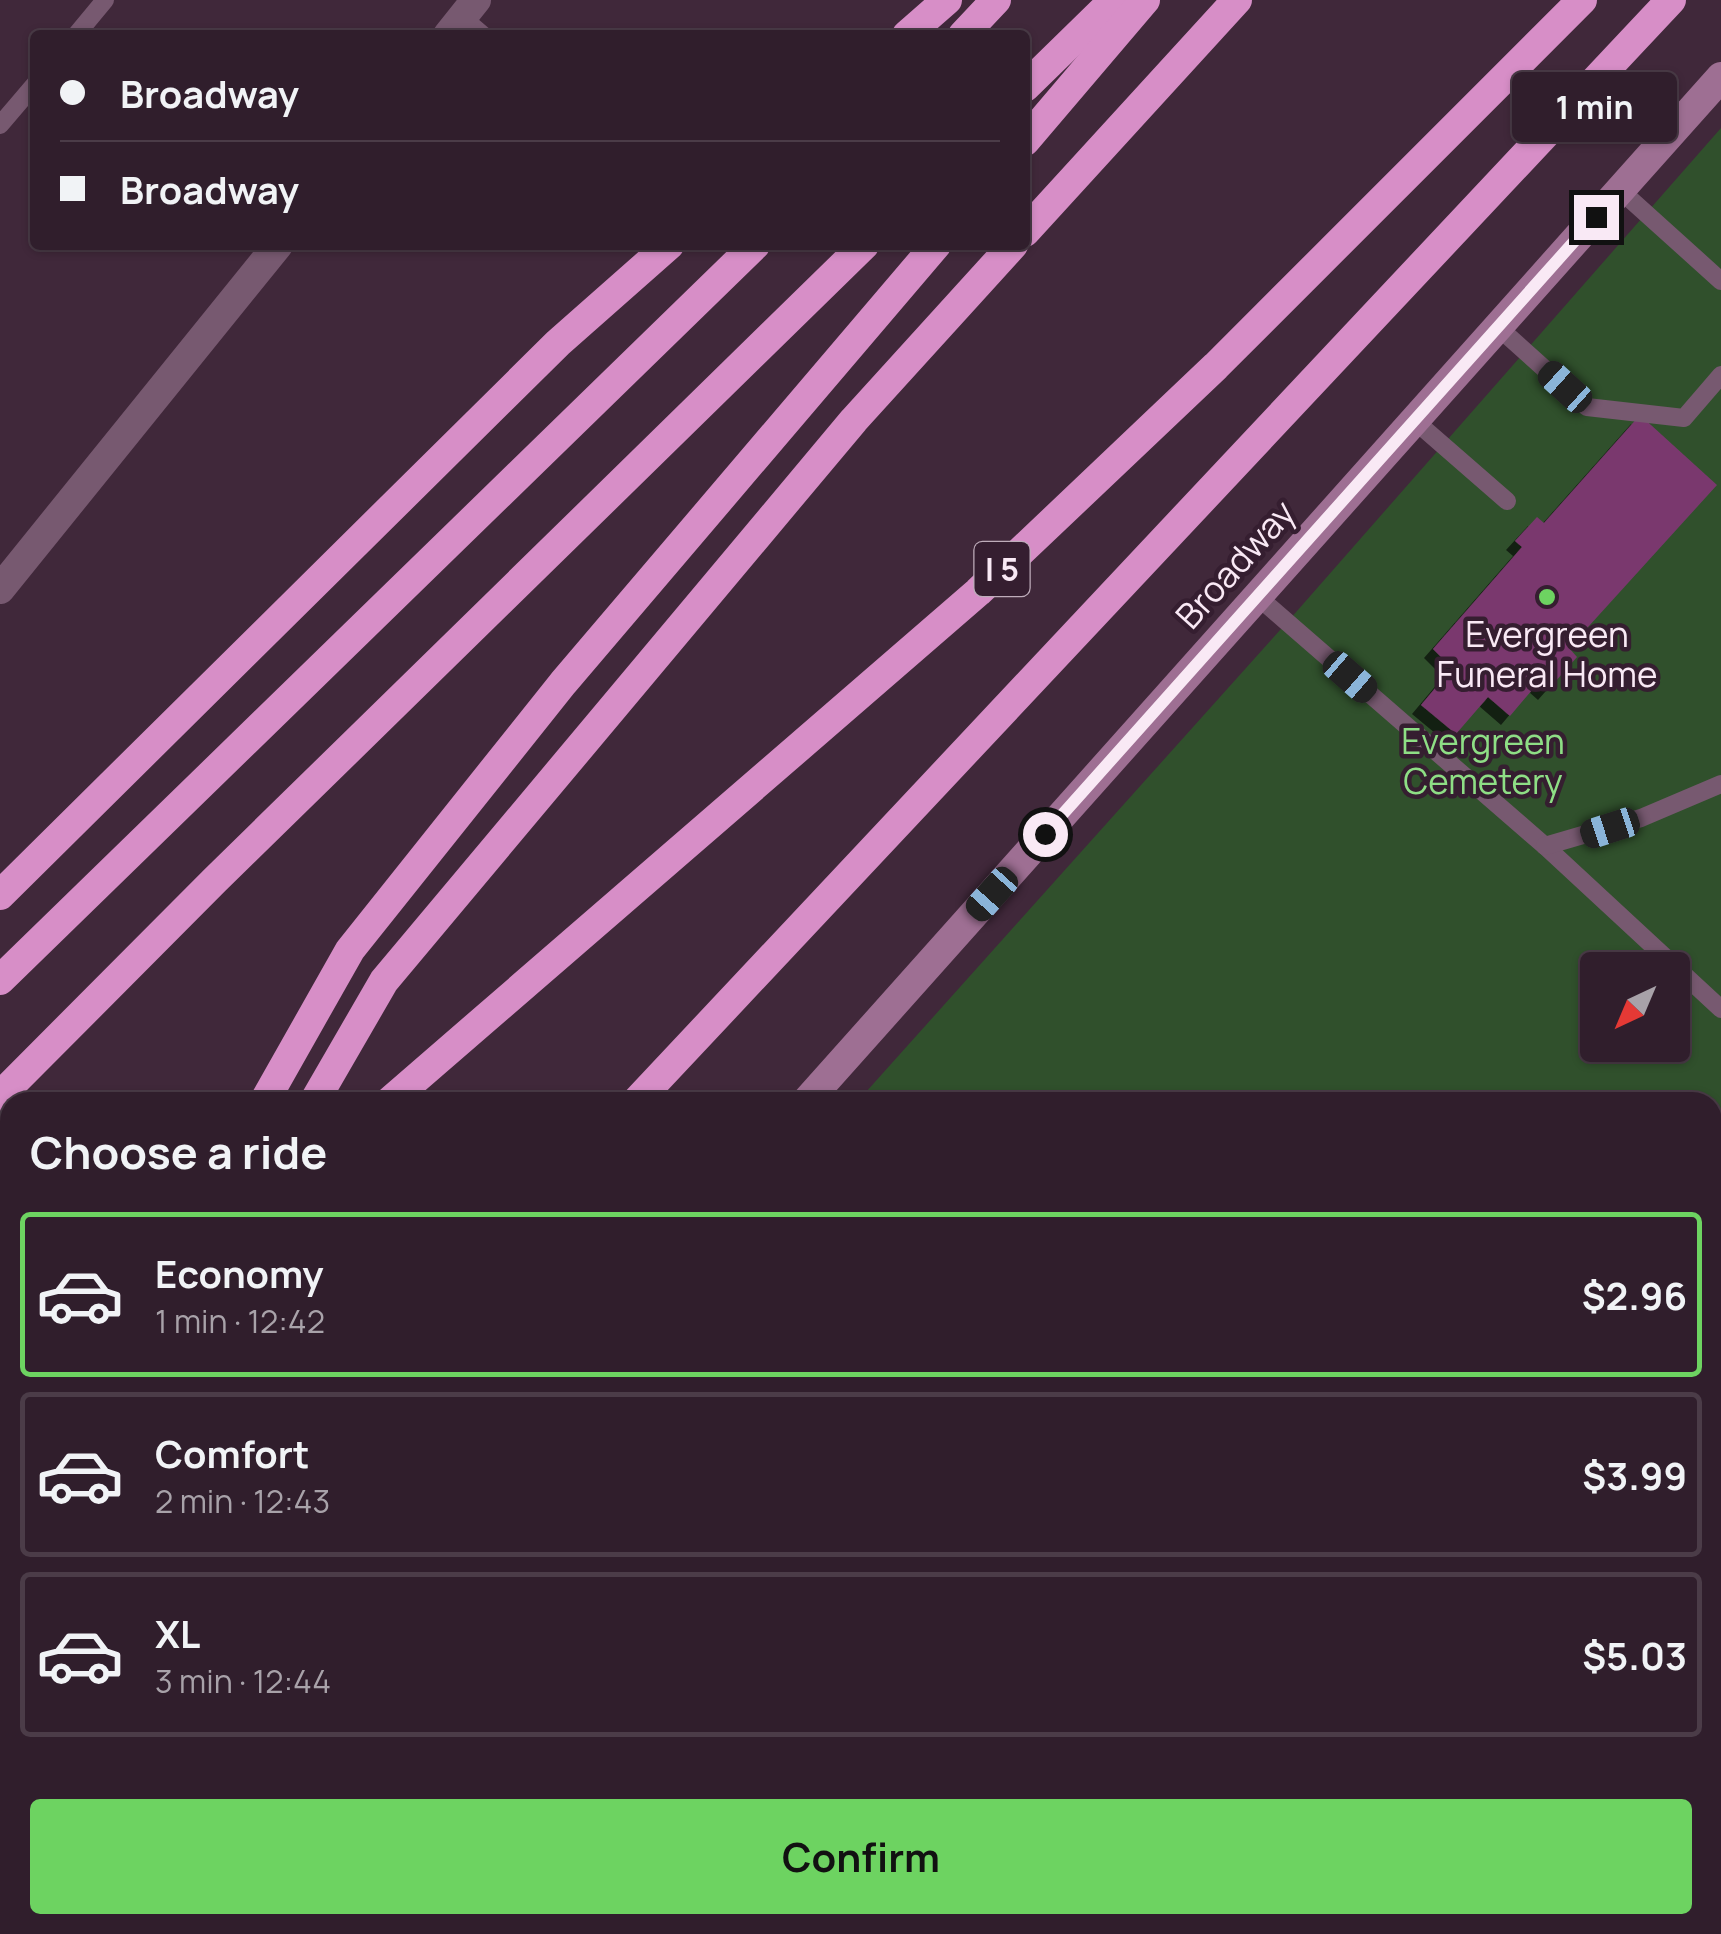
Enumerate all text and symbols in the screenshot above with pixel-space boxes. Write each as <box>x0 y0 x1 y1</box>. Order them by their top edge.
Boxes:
text: Broadway <box>120 67 299 119</box>
callout: 1 min <box>1514 72 1678 142</box>
text: 1 min <box>1555 85 1634 129</box>
text: Broadway <box>120 163 299 215</box>
route end <box>1574 195 1619 240</box>
car <box>1533 356 1597 418</box>
street label: Broadway <box>1165 489 1305 639</box>
road number: I 5 <box>974 542 1030 596</box>
marker: Evergreen Funeral Home <box>1536 586 1558 608</box>
place label: Evergreen Funeral Home <box>1437 610 1657 698</box>
car <box>1318 646 1382 708</box>
park label: Evergreen Cemetery <box>1401 717 1565 805</box>
car <box>1577 804 1643 852</box>
route start <box>1023 812 1068 857</box>
car <box>961 862 1023 926</box>
north arrow <box>1580 952 1690 1062</box>
map controls <box>1580 952 1690 1062</box>
text: Choose a ride <box>30 1121 327 1183</box>
text: Economy <box>155 1247 324 1299</box>
icon: car <box>35 1250 125 1340</box>
text: $2.96 <box>1582 1269 1687 1321</box>
text: 1 min · 12:42 <box>155 1299 325 1343</box>
text: Comfort <box>155 1427 309 1479</box>
icon: car <box>35 1430 125 1520</box>
text: $3.99 <box>1582 1449 1687 1501</box>
text: 2 min · 12:43 <box>155 1479 330 1523</box>
text: XL <box>155 1607 200 1659</box>
icon: car <box>35 1610 125 1700</box>
text: $5.03 <box>1582 1629 1687 1681</box>
text: 3 min · 12:44 <box>155 1659 331 1703</box>
button: Confirm <box>30 1799 1692 1914</box>

